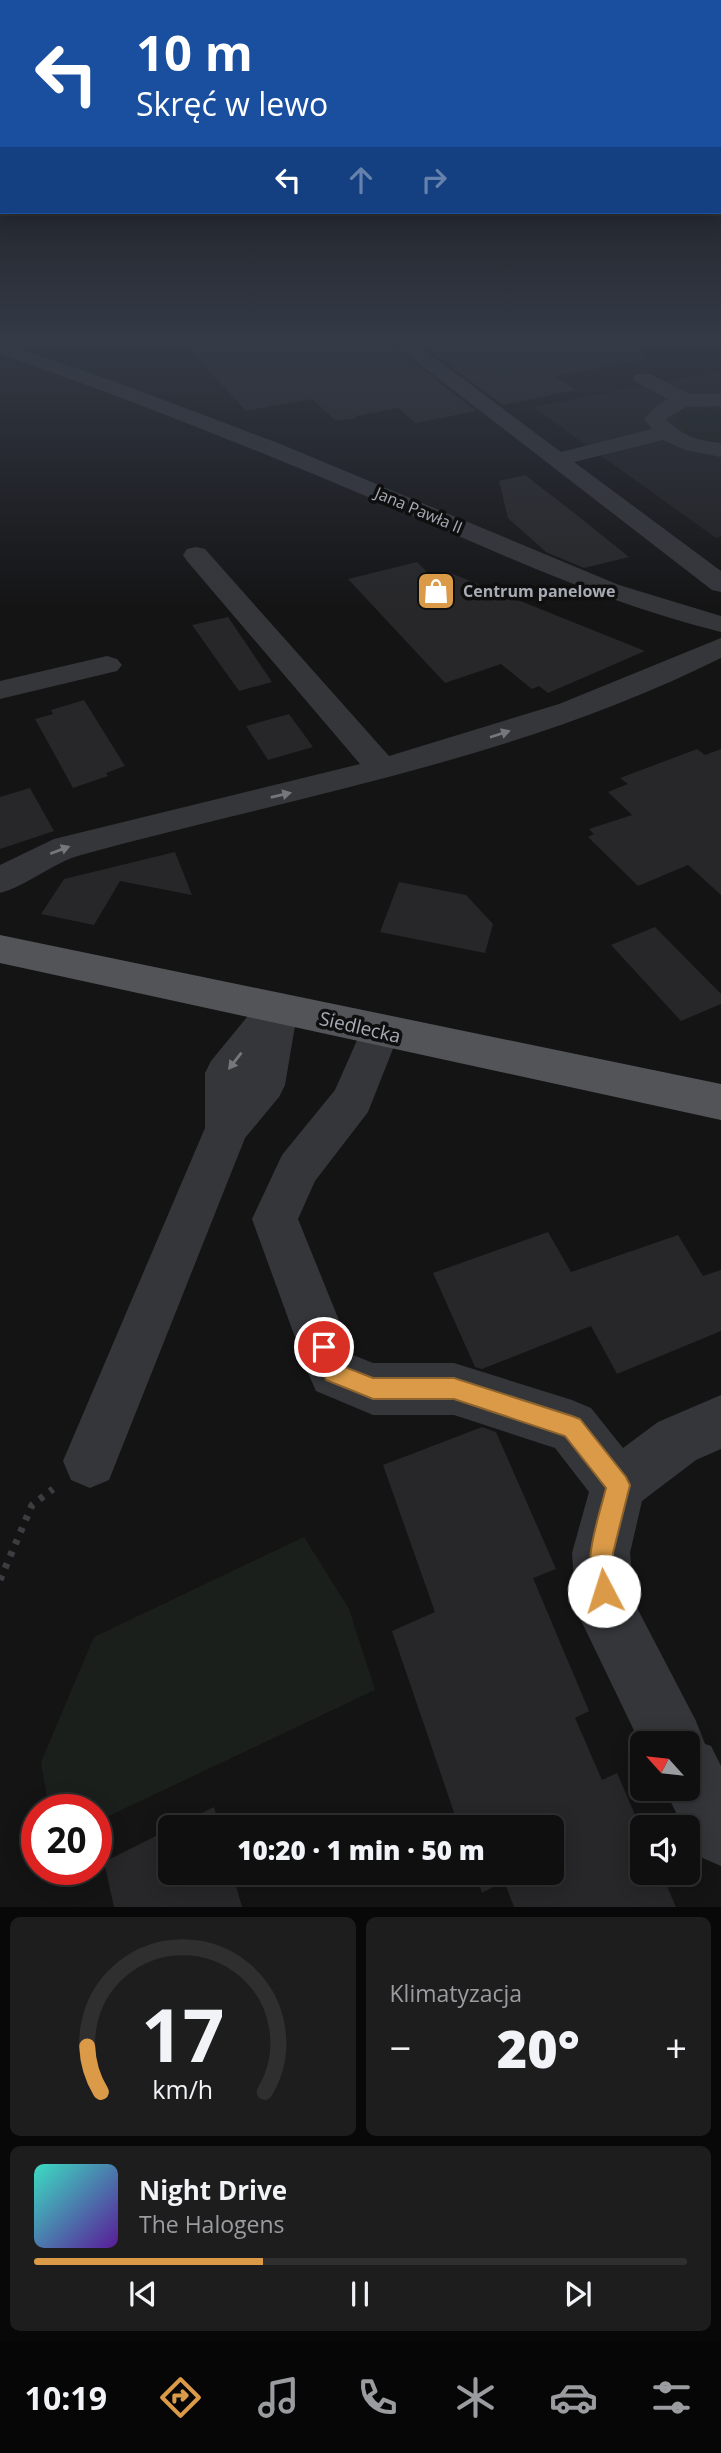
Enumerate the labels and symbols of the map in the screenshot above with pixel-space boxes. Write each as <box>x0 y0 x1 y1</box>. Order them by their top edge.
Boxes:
street label: Jana Pawła II <box>370 481 466 538</box>
shop icon: Centrum panelowe <box>415 570 457 612</box>
place label: Centrum panelowe <box>463 580 615 602</box>
one-way arrow <box>489 728 510 739</box>
one-way arrow <box>270 789 292 800</box>
one-way arrow <box>50 845 71 856</box>
street label: Siedlecka <box>317 1005 403 1049</box>
one-way arrow <box>228 1052 243 1070</box>
pin <box>294 1317 354 1377</box>
position arrow <box>567 1554 641 1628</box>
north arrow <box>630 1731 700 1801</box>
speed limit sign: 20 <box>21 1794 112 1885</box>

